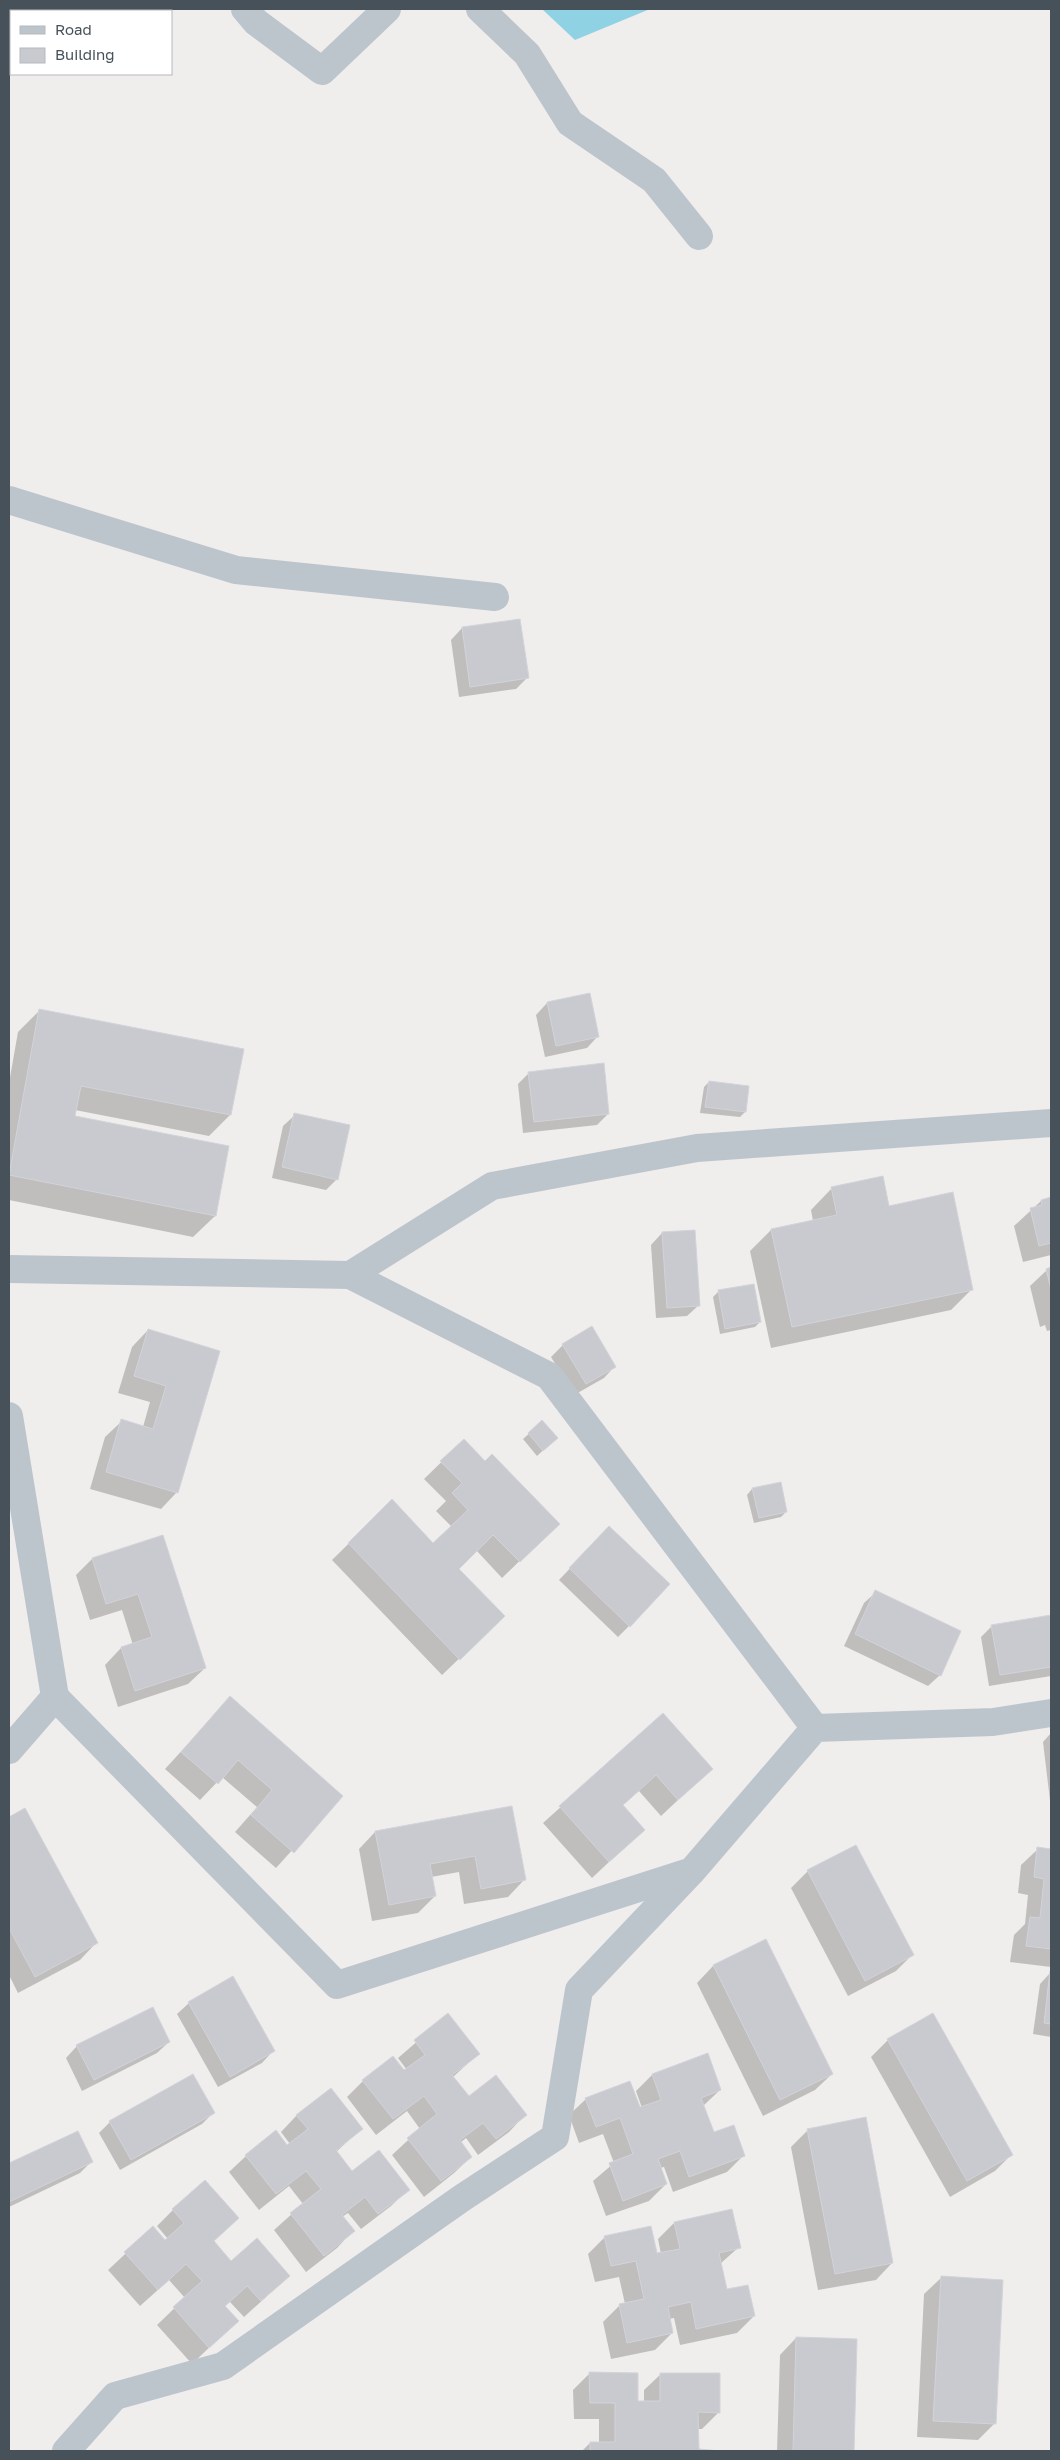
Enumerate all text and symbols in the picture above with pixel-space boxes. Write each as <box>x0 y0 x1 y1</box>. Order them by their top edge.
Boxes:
legend <box>10 10 172 75</box>
text: Road <box>55 20 92 38</box>
text: Building <box>55 45 115 63</box>

